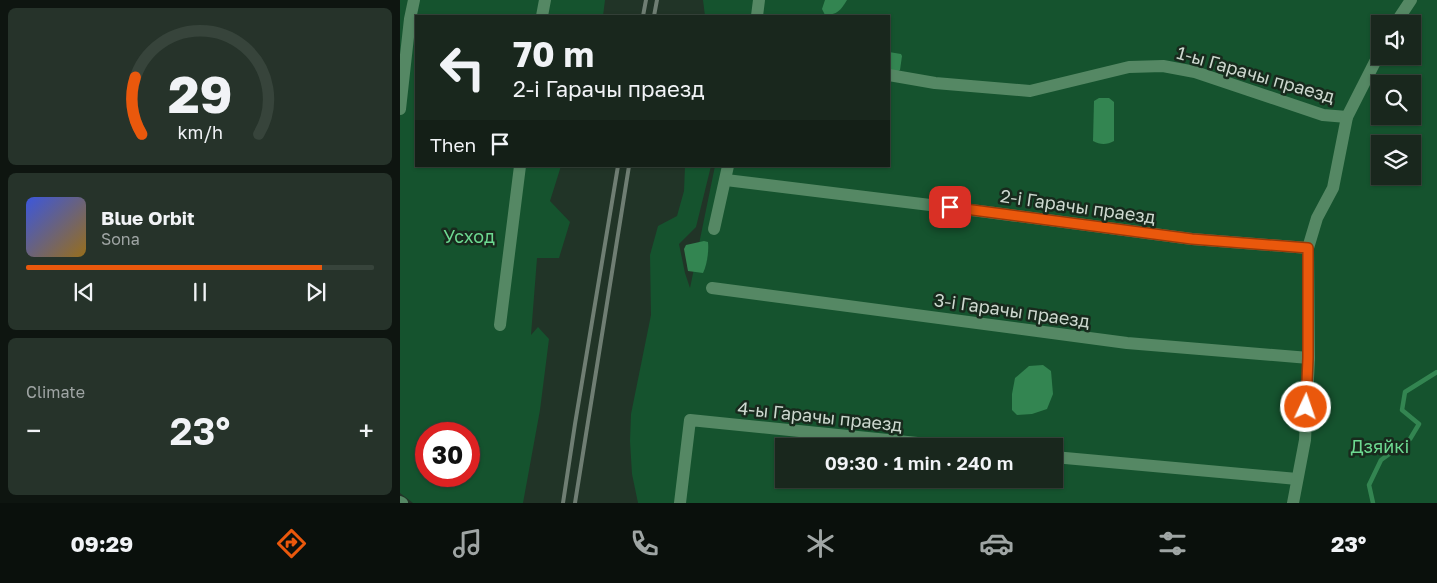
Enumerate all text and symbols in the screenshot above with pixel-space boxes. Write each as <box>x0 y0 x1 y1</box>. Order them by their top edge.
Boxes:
map controls <box>1371 15 1421 185</box>
button: sound <box>1371 15 1421 65</box>
text: 70 m <box>513 33 594 75</box>
icon: left <box>430 35 495 100</box>
street label: 1-ы Гарачы праезд <box>1174 41 1338 107</box>
text: 29 <box>168 62 232 124</box>
text: 2-і Гарачы праезд <box>513 75 705 102</box>
button: search <box>1371 75 1421 125</box>
text: km/h <box>177 121 223 143</box>
icon: arrive <box>486 130 514 158</box>
text: Then <box>430 133 476 156</box>
button: layers <box>1371 135 1421 185</box>
street label: 2-і Гарачы праезд <box>999 184 1157 228</box>
pin <box>929 186 971 228</box>
icon: arrive <box>936 193 964 221</box>
text: Blue Orbit <box>101 206 195 229</box>
park label: Усход <box>443 225 495 247</box>
text: Sona <box>101 229 140 249</box>
icon: previous <box>70 278 98 306</box>
icon: pause <box>186 278 214 306</box>
icon: next <box>302 278 330 306</box>
street label: 3-і Гарачы праезд <box>933 288 1091 332</box>
position arrow <box>1279 380 1331 432</box>
text: Climate <box>26 382 85 402</box>
street label: 4-ы Гарачы праезд <box>736 396 904 436</box>
text: 23° <box>170 408 230 453</box>
text: − <box>26 414 41 447</box>
text: + <box>359 414 374 447</box>
speed limit sign: 30 <box>415 422 480 487</box>
park label: Дзяйкі <box>1351 435 1409 457</box>
text: 09:30 · 1 min · 240 m <box>825 451 1013 474</box>
icon: directions <box>274 526 309 561</box>
icon: music <box>450 526 485 561</box>
icon: phone <box>627 526 662 561</box>
icon: climate <box>803 526 838 561</box>
icon: car <box>979 526 1014 561</box>
icon: filters <box>1155 526 1190 561</box>
text: 09:29 <box>71 530 133 557</box>
text: 23° <box>1331 530 1366 557</box>

